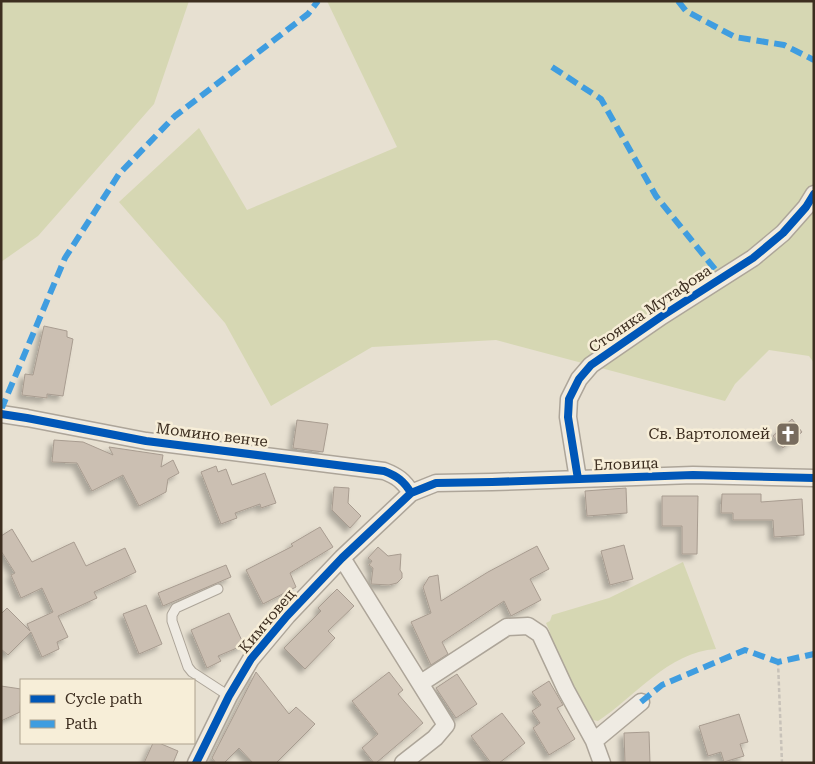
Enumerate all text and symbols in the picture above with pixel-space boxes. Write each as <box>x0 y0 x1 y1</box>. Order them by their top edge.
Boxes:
street label: Стоянка Мутафова <box>585 261 715 357</box>
street label: Момино венче <box>155 419 269 451</box>
church icon: Св. Вартоломей <box>775 421 801 447</box>
place label: Св. Вартоломей <box>648 425 770 443</box>
street label: Еловица <box>593 454 659 474</box>
street label: Кимчовец <box>235 585 299 657</box>
legend <box>20 679 195 744</box>
text: Cycle path <box>65 690 143 708</box>
text: Path <box>65 715 98 733</box>

